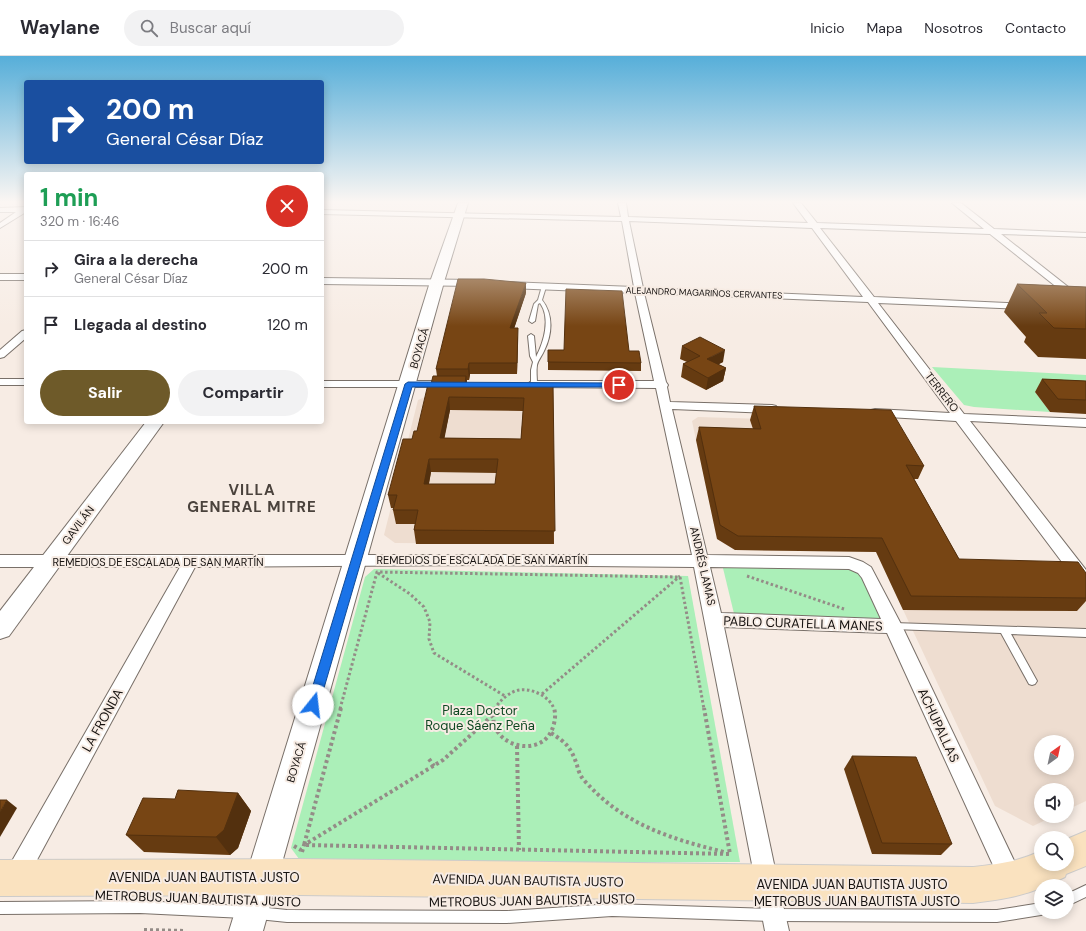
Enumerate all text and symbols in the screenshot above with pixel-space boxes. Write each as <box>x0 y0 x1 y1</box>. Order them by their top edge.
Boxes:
search box <box>124 10 404 46</box>
text: Waylane <box>20 15 100 40</box>
icon: search <box>138 17 160 39</box>
text: Buscar aquí <box>170 18 251 38</box>
text: Inicio <box>810 19 845 37</box>
text: Mapa <box>867 19 902 37</box>
text: Nosotros <box>924 19 983 37</box>
text: Contacto <box>1005 19 1066 37</box>
text: 200 m <box>106 91 194 128</box>
icon: right <box>40 96 92 148</box>
text: General César Díaz <box>106 127 264 151</box>
text: 1 min <box>40 182 98 213</box>
button: close <box>266 185 308 227</box>
text: 320 m · 16:46 <box>40 213 119 230</box>
text: Gira a la derecha <box>74 250 198 270</box>
icon: right <box>40 258 62 280</box>
text: 200 m <box>262 259 308 279</box>
text: General César Díaz <box>74 270 188 287</box>
street label: ALEJANDRO MAGARIÑOS CERVANTES <box>625 284 783 302</box>
icon: arrive <box>40 314 62 336</box>
text: Llegada al destino <box>74 315 207 335</box>
text: 120 m <box>267 315 308 335</box>
street label: BOYACÁ <box>406 326 432 370</box>
pin <box>602 368 636 402</box>
street label: TERRERO <box>922 369 962 415</box>
button: Salir <box>40 370 170 416</box>
button: Compartir <box>178 370 308 416</box>
icon: arrive <box>608 374 630 396</box>
district label: VILLA GENERAL MITRE <box>187 480 317 517</box>
street label: GAVILÁN <box>59 503 97 547</box>
street label: ANDRÉS LAMAS <box>687 525 719 607</box>
street label: REMEDIOS DE ESCALADA DE SAN MARTÍN <box>376 553 588 567</box>
street label: REMEDIOS DE ESCALADA DE SAN MARTÍN <box>52 555 264 569</box>
street label: PABLO CURATELLA MANES <box>723 612 883 635</box>
position arrow <box>292 684 334 726</box>
street label: LA FRONDA <box>78 685 127 755</box>
street label: ACHUPALLAS <box>914 686 963 765</box>
park label: Plaza Doctor Roque Sáenz Peña <box>425 702 535 734</box>
north arrow <box>1034 735 1074 775</box>
map controls <box>1034 735 1074 919</box>
street label: BOYACÁ <box>283 740 309 784</box>
button: sound <box>1034 783 1074 823</box>
button: search <box>1034 831 1074 871</box>
street label: AVENIDA JUAN BAUTISTA JUSTO <box>108 869 300 886</box>
street label: AVENIDA JUAN BAUTISTA JUSTO <box>432 870 624 891</box>
street label: AVENIDA JUAN BAUTISTA JUSTO <box>756 876 948 893</box>
button: layers <box>1034 879 1074 919</box>
street label: METROBUS JUAN BAUTISTA JUSTO <box>95 886 301 911</box>
street label: METROBUS JUAN BAUTISTA JUSTO <box>429 890 635 911</box>
street label: METROBUS JUAN BAUTISTA JUSTO <box>754 893 960 910</box>

